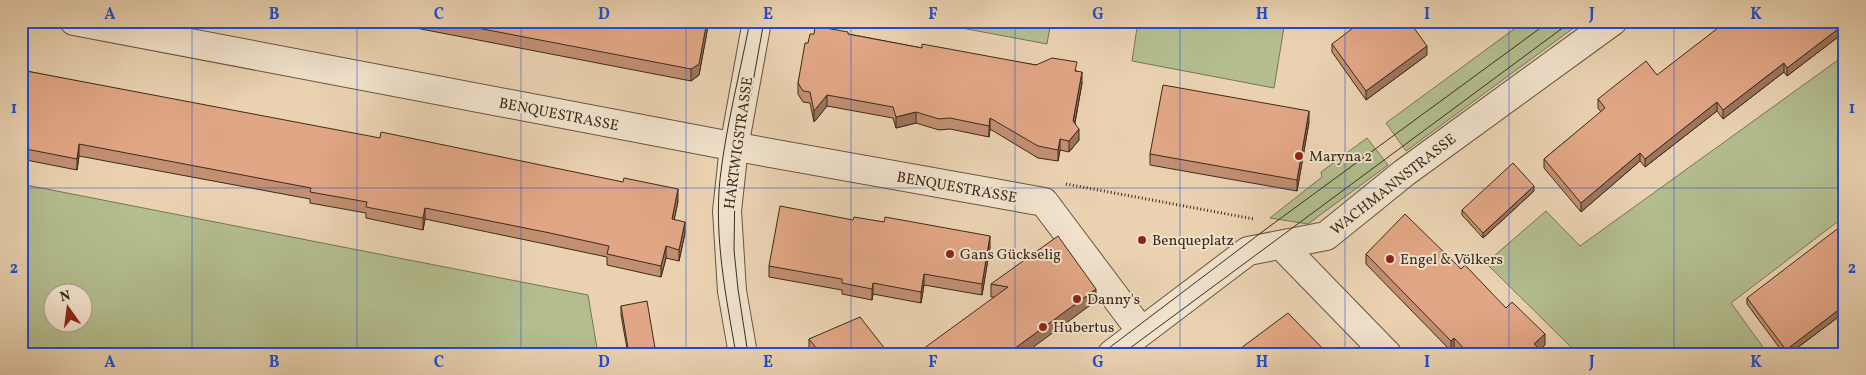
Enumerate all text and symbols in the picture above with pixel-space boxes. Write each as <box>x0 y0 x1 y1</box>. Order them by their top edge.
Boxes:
text: A <box>104 4 116 26</box>
text: B <box>269 4 280 26</box>
text: C <box>434 4 444 26</box>
text: D <box>598 4 610 26</box>
text: E <box>763 4 773 26</box>
text: F <box>928 4 938 26</box>
text: G <box>1092 4 1104 26</box>
text: H <box>1256 4 1268 26</box>
text: I <box>1424 4 1430 26</box>
text: J <box>1588 4 1595 26</box>
text: K <box>1750 4 1762 26</box>
street label: HARTWIGSTRASSE <box>720 76 759 211</box>
street label: BENQUESTRASSE <box>497 94 621 137</box>
text: 1 <box>11 98 17 120</box>
text: 1 <box>1849 98 1855 120</box>
street label: WACHMANNSTRASSE <box>1327 129 1461 241</box>
place label: Maryna 2 <box>1309 147 1372 168</box>
marker: Maryna 2 <box>1293 150 1305 162</box>
street label: BENQUESTRASSE <box>895 168 1019 209</box>
place label: Benqueplatz <box>1152 231 1234 252</box>
marker: Benqueplatz <box>1136 234 1148 246</box>
place label: Gans Gückselig <box>960 245 1061 266</box>
marker: Gans Gückselig <box>944 248 956 260</box>
place label: Engel & Völkers <box>1400 250 1503 271</box>
marker: Engel & Völkers <box>1384 253 1396 265</box>
text: 2 <box>10 258 18 280</box>
text: 2 <box>1848 258 1856 280</box>
north arrow <box>42 282 92 332</box>
text: N <box>58 286 72 307</box>
place label: Danny's <box>1087 290 1140 311</box>
marker: Danny's <box>1071 293 1083 305</box>
place label: Hubertus <box>1053 318 1115 339</box>
marker: Hubertus <box>1037 321 1049 333</box>
text: A <box>104 352 116 374</box>
text: B <box>269 352 280 374</box>
text: C <box>434 352 444 374</box>
text: D <box>598 352 610 374</box>
text: E <box>763 352 773 374</box>
text: F <box>928 352 938 374</box>
text: G <box>1092 352 1104 374</box>
text: H <box>1256 352 1268 374</box>
text: I <box>1424 352 1430 374</box>
text: J <box>1588 352 1595 374</box>
text: K <box>1750 352 1762 374</box>

